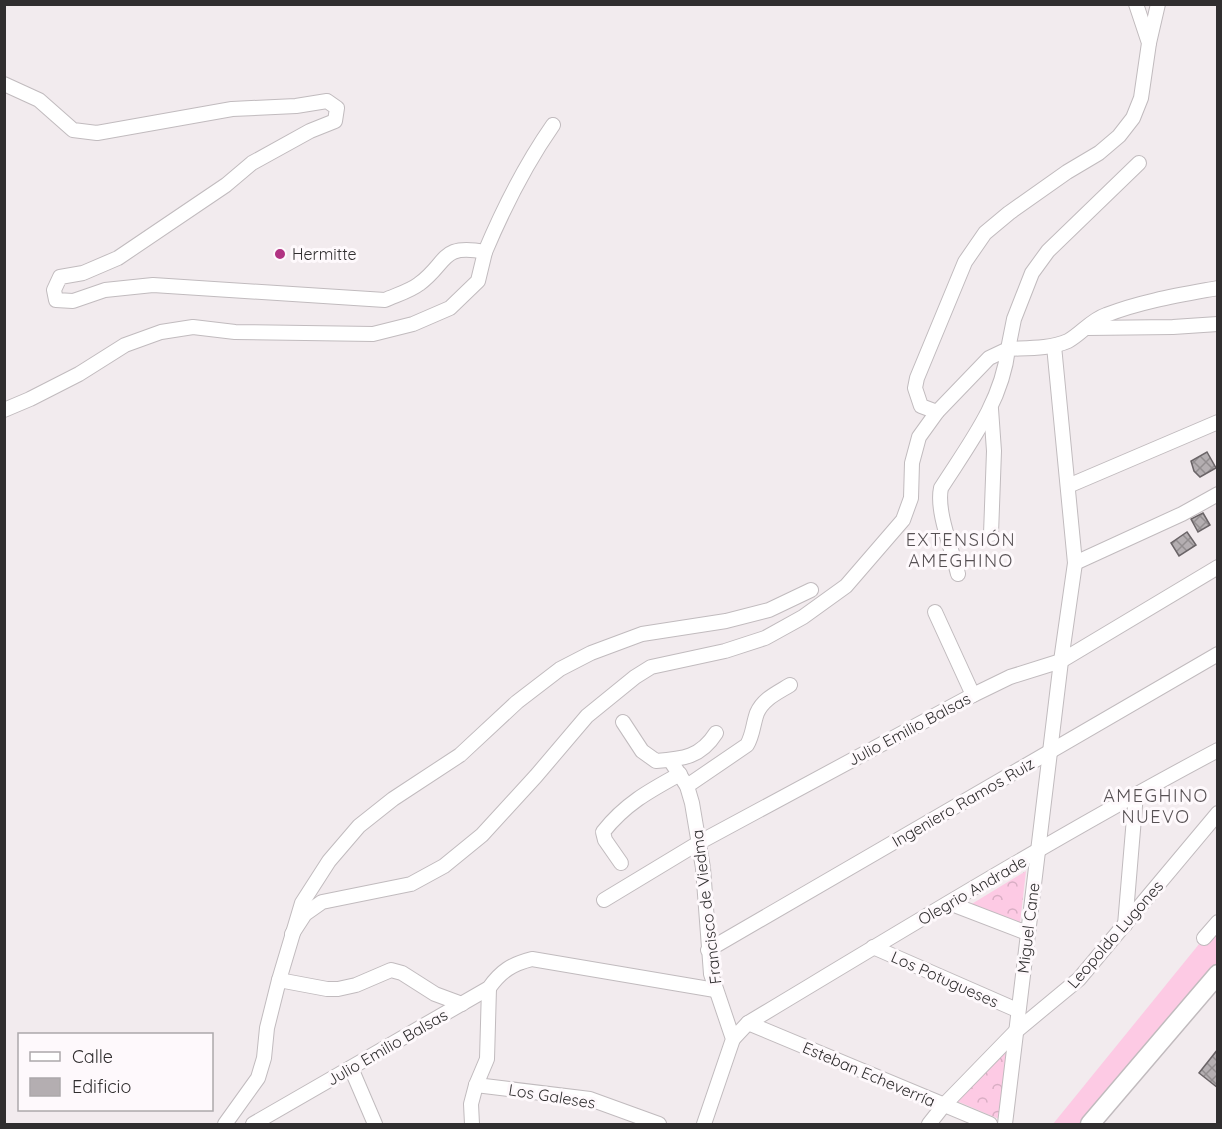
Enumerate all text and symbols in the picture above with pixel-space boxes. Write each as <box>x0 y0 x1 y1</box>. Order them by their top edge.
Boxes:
place label: Hermitte <box>292 244 357 264</box>
marker: Hermitte <box>273 247 287 261</box>
district label: EXTENSIÓN AMEGHINO <box>906 528 1016 572</box>
street label: Julio Emilio Balsas <box>844 688 974 770</box>
street label: Ingeniero Ramos Ruiz <box>888 753 1038 851</box>
district label: AMEGHINO NUEVO <box>1103 784 1209 828</box>
street label: Francisco de Viedma <box>687 829 725 985</box>
street label: Olegrio Andrade <box>914 851 1030 929</box>
street label: Leopoldo Lugones <box>1063 876 1167 992</box>
street label: Miguel Cane <box>1013 882 1043 974</box>
street label: Los Potugueses <box>888 946 1002 1012</box>
street label: Julio Emilio Balsas <box>323 1004 451 1090</box>
legend <box>18 1033 213 1111</box>
street label: Esteban Echeverría <box>800 1037 938 1111</box>
text: Calle <box>72 1045 113 1068</box>
text: Edificio <box>72 1075 131 1098</box>
street label: Los Galeses <box>507 1079 597 1113</box>

